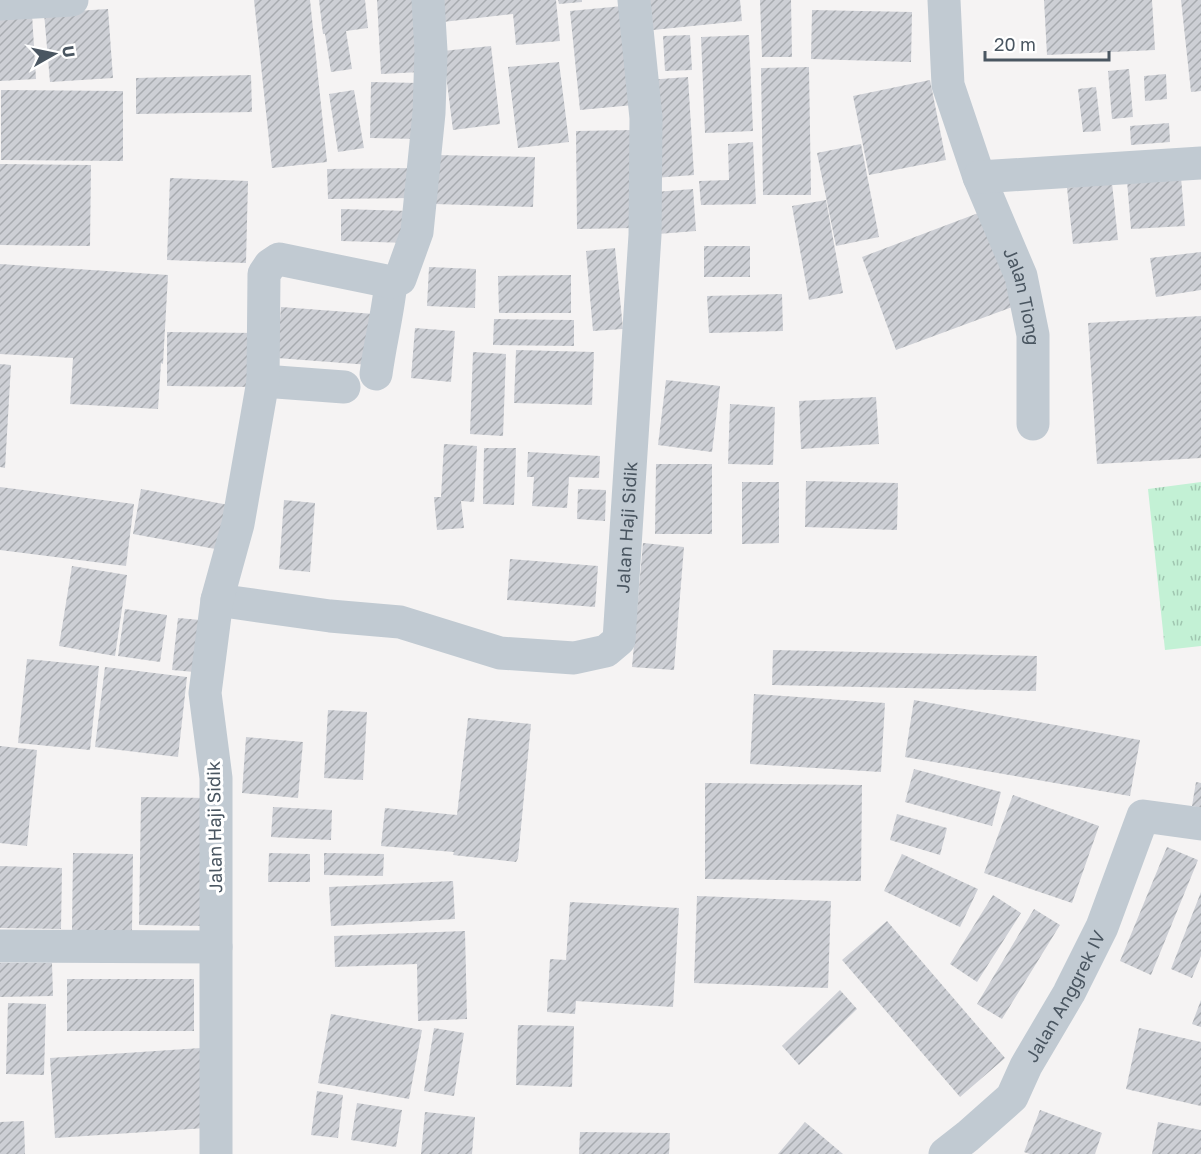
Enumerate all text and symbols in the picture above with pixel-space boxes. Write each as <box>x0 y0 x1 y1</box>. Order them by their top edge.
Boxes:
north arrow <box>24 24 84 84</box>
scale bar <box>985 24 1110 62</box>
text: 20 m <box>994 33 1036 55</box>
text: U <box>58 44 80 59</box>
street label: Jalan Tiong <box>999 244 1044 345</box>
street label: Jalan Haji Sidik <box>611 461 641 594</box>
street label: Jalan Haji Sidik <box>202 761 226 893</box>
street label: Jalan Anggrek IV <box>1020 927 1110 1066</box>

